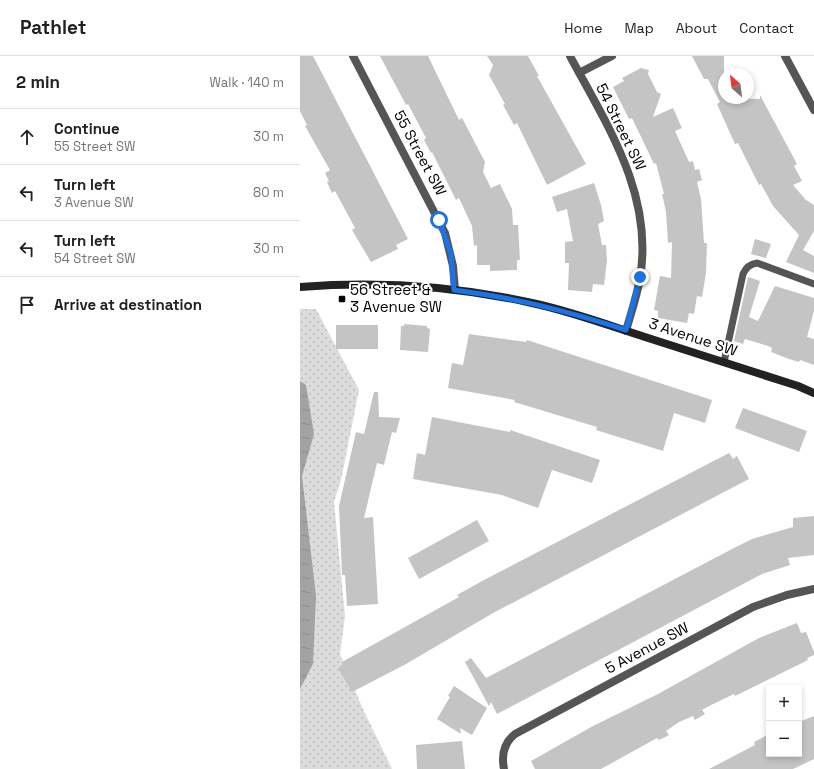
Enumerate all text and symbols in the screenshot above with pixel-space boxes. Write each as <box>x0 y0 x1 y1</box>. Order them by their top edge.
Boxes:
text: Pathlet <box>20 15 86 40</box>
text: Home <box>564 19 602 37</box>
text: Map <box>624 19 654 37</box>
text: About <box>676 19 717 37</box>
text: Contact <box>739 19 794 37</box>
north arrow <box>718 68 754 104</box>
text: 2 min <box>16 71 60 93</box>
text: Walk · 140 m <box>210 74 284 91</box>
street label: 54 Street SW <box>592 80 651 173</box>
street label: 55 Street SW <box>390 107 451 199</box>
text: Continue <box>54 119 120 138</box>
icon: ahead <box>16 126 38 148</box>
text: 30 m <box>253 128 284 145</box>
text: 55 Street SW <box>54 138 135 155</box>
text: Turn left <box>54 175 116 194</box>
icon: left <box>16 182 38 204</box>
text: 80 m <box>253 184 284 201</box>
text: 3 Avenue SW <box>54 194 134 211</box>
route start <box>430 211 448 229</box>
text: Turn left <box>54 231 116 250</box>
icon: left <box>16 238 38 260</box>
text: 30 m <box>253 240 284 257</box>
text: 54 Street SW <box>54 250 136 267</box>
route end <box>631 268 649 286</box>
place label: 56 Street & 3 Avenue SW <box>350 280 442 316</box>
icon: arrive <box>16 294 38 316</box>
marker: 56 Street & 3 Avenue SW <box>337 294 347 304</box>
text: Arrive at destination <box>54 295 202 314</box>
street label: 3 Avenue SW <box>647 313 740 360</box>
street label: 5 Avenue SW <box>602 618 692 677</box>
map controls <box>766 685 802 757</box>
button: + <box>766 685 802 721</box>
button: − <box>766 721 802 757</box>

